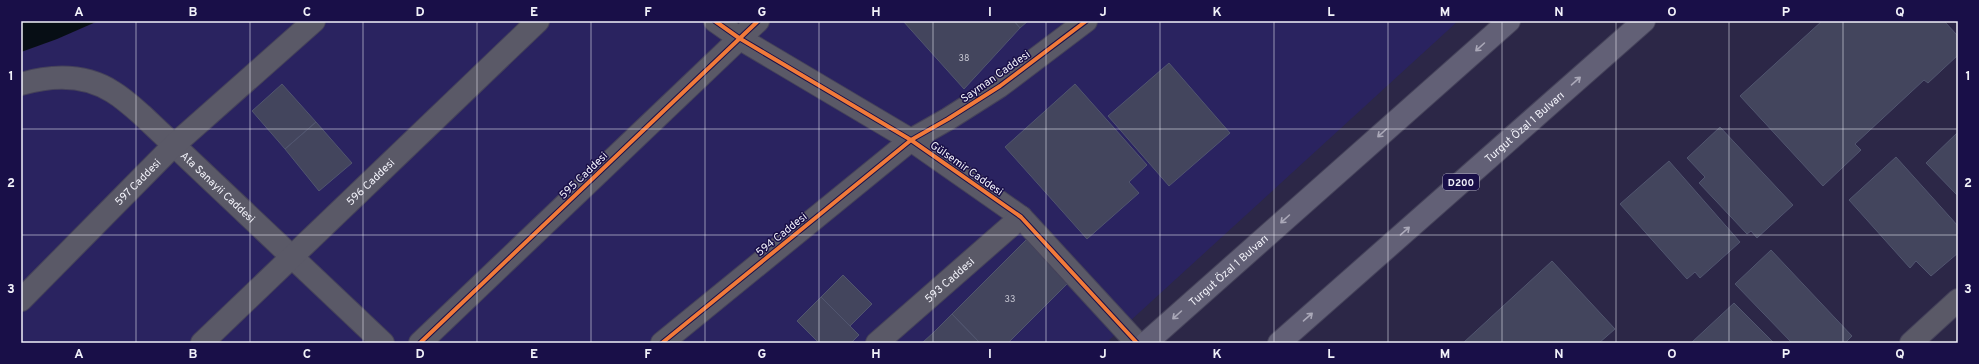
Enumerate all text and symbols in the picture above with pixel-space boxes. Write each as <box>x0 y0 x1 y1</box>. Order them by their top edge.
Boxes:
text: A <box>74 5 84 21</box>
text: B <box>189 5 198 21</box>
text: C <box>303 5 311 21</box>
text: D <box>415 5 425 21</box>
text: E <box>530 5 538 21</box>
text: F <box>644 5 652 21</box>
text: G <box>758 5 767 21</box>
text: H <box>871 5 881 21</box>
text: I <box>988 5 992 21</box>
text: J <box>1099 5 1107 21</box>
text: K <box>1212 5 1222 21</box>
text: L <box>1327 5 1335 21</box>
text: M <box>1440 5 1450 21</box>
text: N <box>1554 5 1564 21</box>
text: O <box>1667 5 1677 21</box>
text: P <box>1782 5 1791 21</box>
text: Q <box>1895 5 1905 21</box>
one-way arrow <box>1475 42 1485 51</box>
street label: Sayman Caddesi <box>958 48 1033 106</box>
house number: 38 <box>959 53 969 64</box>
text: 1 <box>8 69 14 85</box>
text: 1 <box>1965 69 1971 85</box>
one-way arrow <box>1571 76 1582 85</box>
street label: Turgut Özal 1 Bulvarı <box>1482 89 1568 166</box>
one-way arrow <box>1377 129 1388 138</box>
street label: Gülsemir Caddesi <box>927 138 1006 199</box>
street label: Ata Sanayii Caddesi <box>177 149 258 226</box>
street label: 595 Caddesi <box>557 149 611 202</box>
street label: 597 Caddesi <box>112 156 164 209</box>
street label: 596 Caddesi <box>344 156 398 209</box>
road number: D200 <box>1443 174 1479 190</box>
text: 2 <box>7 176 15 192</box>
text: 2 <box>1964 176 1972 192</box>
street label: 594 Caddesi <box>753 210 810 260</box>
one-way arrow <box>1280 215 1290 224</box>
one-way arrow <box>1400 227 1411 236</box>
street label: Turgut Özal 1 Bulvarı <box>1186 232 1272 310</box>
street label: 593 Caddesi <box>922 255 978 306</box>
text: 3 <box>7 282 15 298</box>
text: 3 <box>1964 282 1972 298</box>
house number: 33 <box>1005 294 1015 305</box>
one-way arrow <box>1173 310 1183 319</box>
one-way arrow <box>1303 313 1313 322</box>
text: A <box>74 347 84 363</box>
text: B <box>189 347 198 363</box>
text: C <box>303 347 311 363</box>
text: D <box>415 347 425 363</box>
text: E <box>530 347 538 363</box>
text: F <box>644 347 652 363</box>
text: G <box>758 347 767 363</box>
text: H <box>871 347 881 363</box>
text: I <box>988 347 992 363</box>
text: J <box>1099 347 1107 363</box>
text: K <box>1212 347 1222 363</box>
text: L <box>1327 347 1335 363</box>
text: M <box>1440 347 1450 363</box>
text: N <box>1554 347 1564 363</box>
text: O <box>1667 347 1677 363</box>
text: P <box>1782 347 1791 363</box>
text: Q <box>1895 347 1905 363</box>

